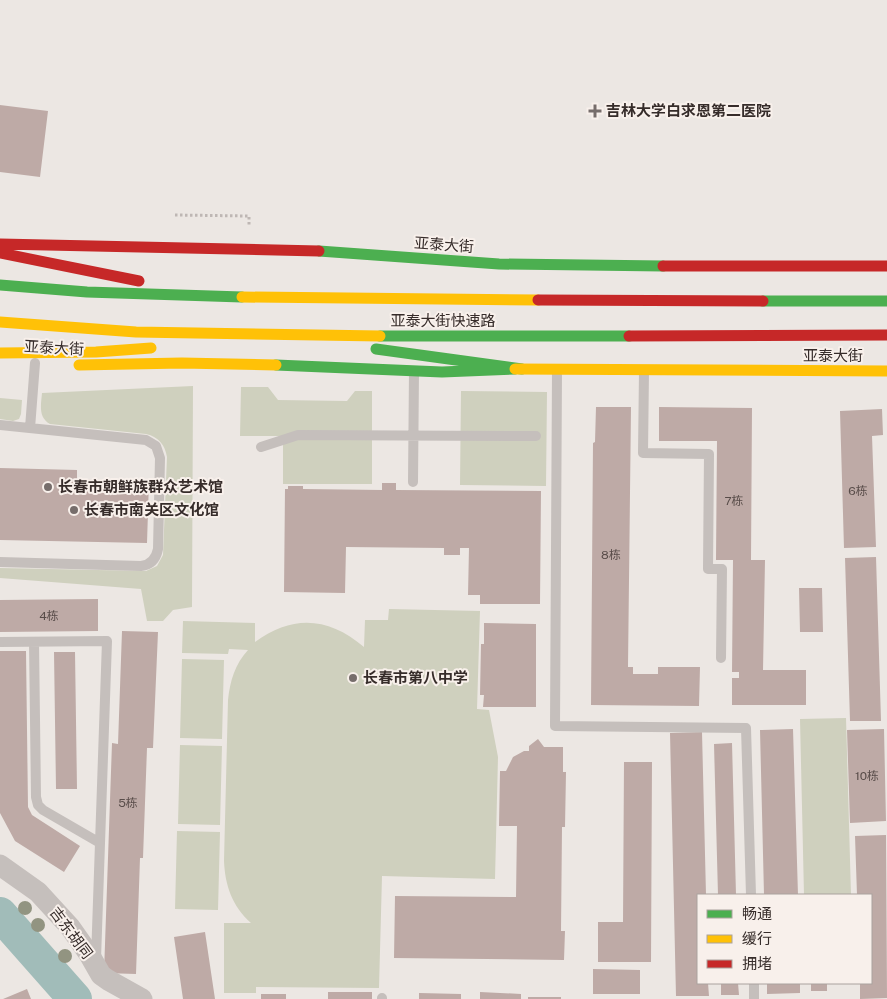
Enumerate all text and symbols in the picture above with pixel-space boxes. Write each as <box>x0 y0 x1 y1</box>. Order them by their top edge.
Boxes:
place label: 吉林大学白求恩第二医院 <box>606 102 771 119</box>
marker: 吉林大学白求恩第二医院 <box>588 104 602 118</box>
street label: 亚泰大街 <box>414 234 475 255</box>
street label: 亚泰大街快速路 <box>390 312 496 329</box>
street label: 亚泰大街 <box>24 337 84 358</box>
street label: 亚泰大街 <box>803 347 863 364</box>
place label: 长春市朝鲜族群众艺术馆 <box>58 478 223 495</box>
marker: 长春市朝鲜族群众艺术馆 <box>42 481 54 493</box>
house number: 6栋 <box>848 484 868 498</box>
house number: 7栋 <box>724 494 744 508</box>
place label: 长春市南关区文化馆 <box>84 501 219 518</box>
marker: 长春市南关区文化馆 <box>68 504 80 516</box>
house number: 8栋 <box>601 548 621 562</box>
house number: 4栋 <box>39 609 59 623</box>
place label: 长春市第八中学 <box>363 669 468 686</box>
marker: 长春市第八中学 <box>347 672 359 684</box>
house number: 10栋 <box>855 769 879 783</box>
house number: 5栋 <box>118 796 138 810</box>
legend <box>697 894 872 984</box>
street label: 吉东胡同 <box>47 904 96 962</box>
text: 畅通 <box>742 905 772 922</box>
text: 缓行 <box>742 930 772 947</box>
text: 拥堵 <box>742 955 772 972</box>

